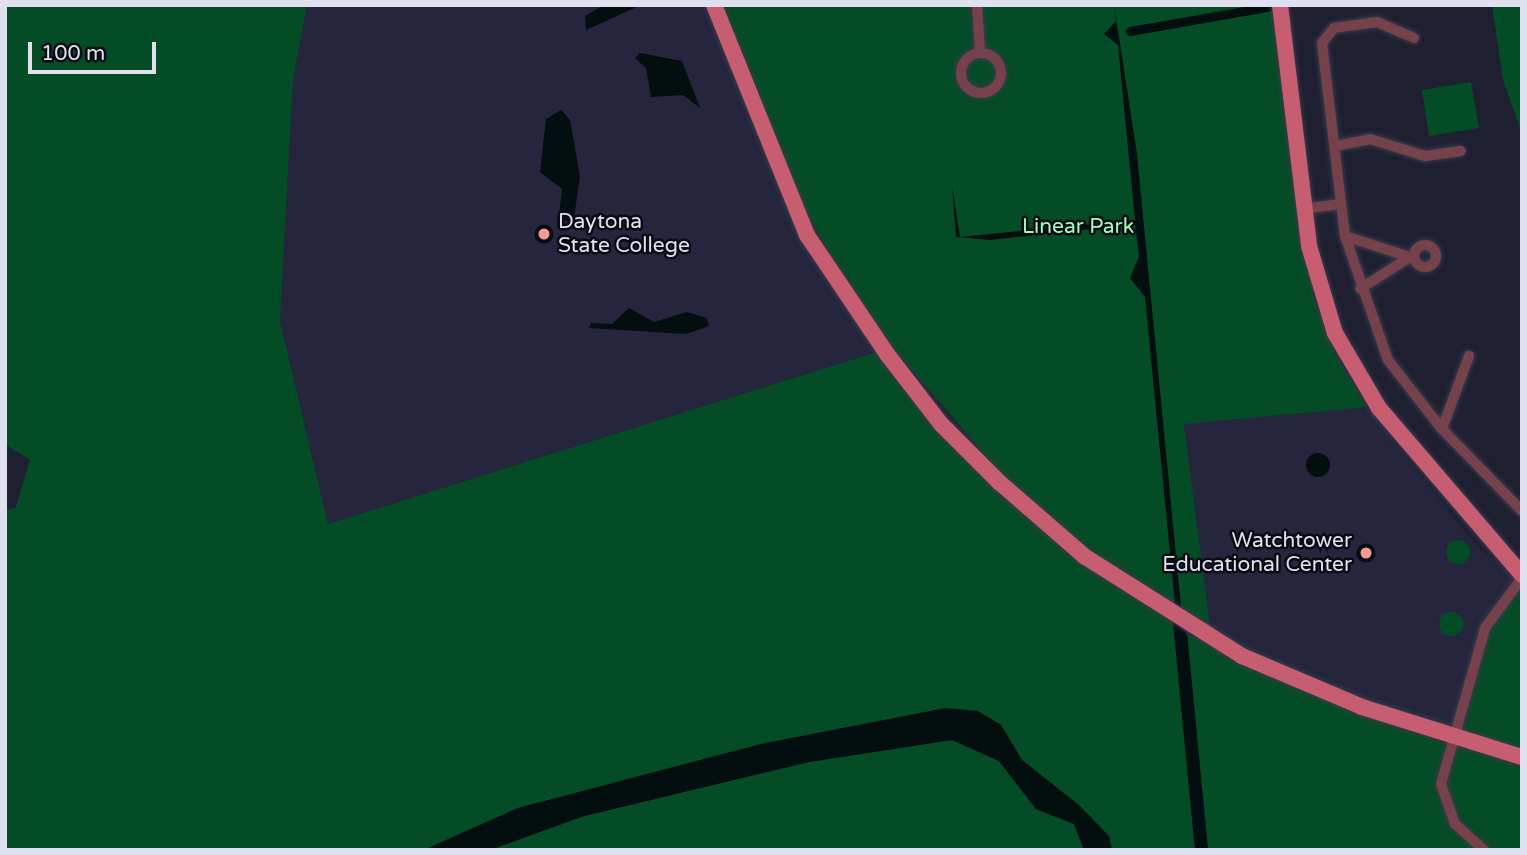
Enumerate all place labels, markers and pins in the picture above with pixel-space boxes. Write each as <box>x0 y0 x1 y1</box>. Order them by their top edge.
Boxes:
place label: Daytona State College <box>558 209 690 259</box>
marker: Daytona State College <box>536 226 552 242</box>
place label: Watchtower Educational Center <box>1162 528 1352 578</box>
marker: Watchtower Educational Center <box>1358 545 1374 561</box>

